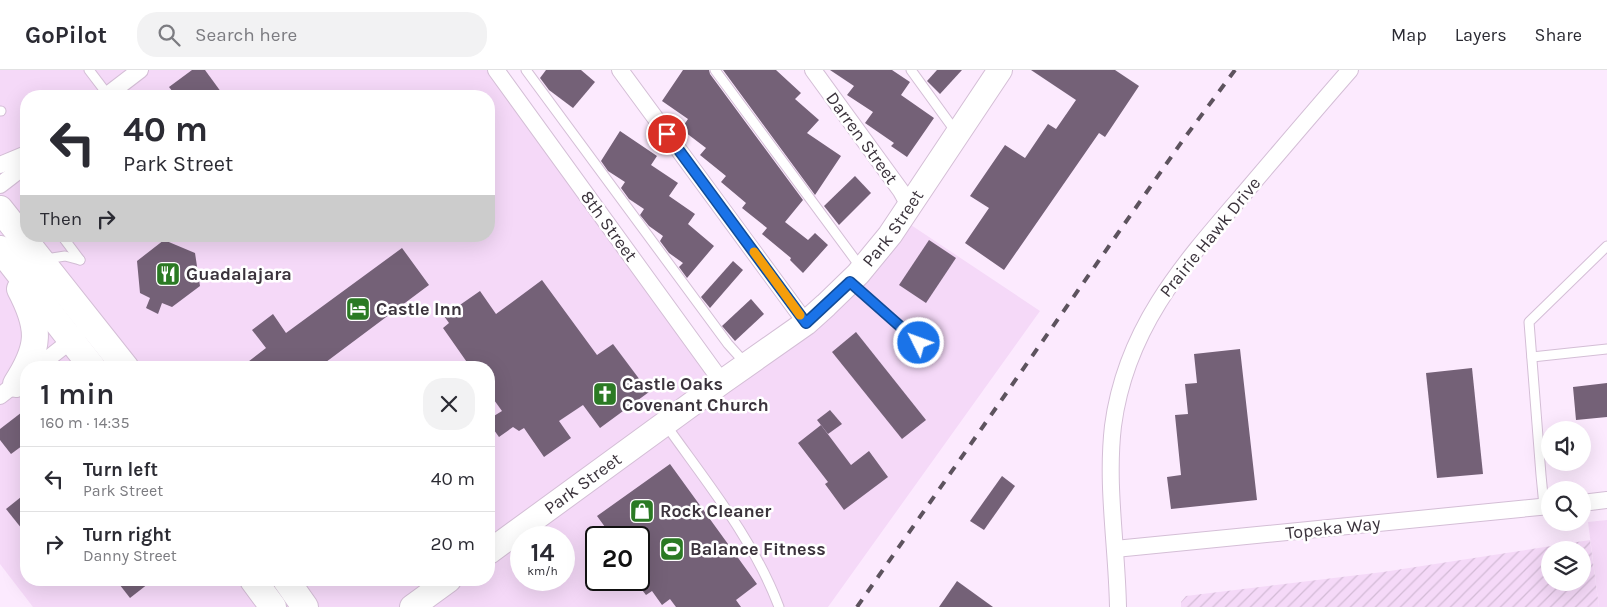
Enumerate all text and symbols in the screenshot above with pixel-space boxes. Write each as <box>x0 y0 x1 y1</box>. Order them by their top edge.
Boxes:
search box <box>137 12 487 57</box>
text: GoPilot <box>25 21 107 49</box>
icon: search <box>155 21 183 49</box>
text: Search here <box>195 24 297 46</box>
text: Map <box>1391 24 1427 46</box>
text: Layers <box>1455 24 1507 46</box>
text: Share <box>1535 24 1582 46</box>
street label: Darren Street <box>821 88 903 189</box>
text: 40 m <box>123 109 208 150</box>
icon: left <box>40 110 105 175</box>
pin <box>646 113 688 155</box>
icon: arrive <box>653 120 681 148</box>
text: Park Street <box>123 151 233 177</box>
street label: Prairie Hawk Drive <box>1155 172 1265 302</box>
street label: Park Street <box>857 185 928 271</box>
street label: 8th Street <box>576 186 642 266</box>
icon: right <box>92 205 120 233</box>
text: Then <box>40 208 82 230</box>
restaurant icon: Guadalajara <box>155 261 181 287</box>
place label: Guadalajara <box>186 263 292 285</box>
hotel icon: Castle Inn <box>345 296 371 322</box>
place label: Castle Inn <box>376 298 462 320</box>
position arrow <box>892 316 944 368</box>
place label: Castle Oaks Covenant Church <box>622 373 769 416</box>
text: 1 min <box>40 376 114 412</box>
button: close <box>423 378 475 430</box>
church icon: Castle Oaks Covenant Church <box>592 381 618 407</box>
text: 160 m · 14:35 <box>40 413 130 432</box>
map controls <box>1541 421 1591 591</box>
button: sound <box>1541 421 1591 471</box>
street label: Park Street <box>540 448 626 519</box>
text: Turn left <box>83 459 158 481</box>
icon: left <box>40 465 68 493</box>
text: 40 m <box>431 468 475 490</box>
text: Park Street <box>83 481 163 500</box>
button: search <box>1541 481 1591 531</box>
shop icon: Rock Cleaner <box>629 498 655 524</box>
place label: Rock Cleaner <box>660 500 771 522</box>
street label: Topeka Way <box>1284 512 1382 544</box>
text: Turn right <box>83 524 172 546</box>
speed limit sign: 20 <box>585 526 650 591</box>
icon: right <box>40 530 68 558</box>
text: 20 m <box>430 533 475 555</box>
sports icon: Balance Fitness <box>659 536 685 562</box>
text: 14 <box>531 538 554 567</box>
place label: Balance Fitness <box>690 538 826 560</box>
button: layers <box>1541 541 1591 591</box>
text: Danny Street <box>83 546 177 565</box>
text: km/h <box>527 564 558 578</box>

